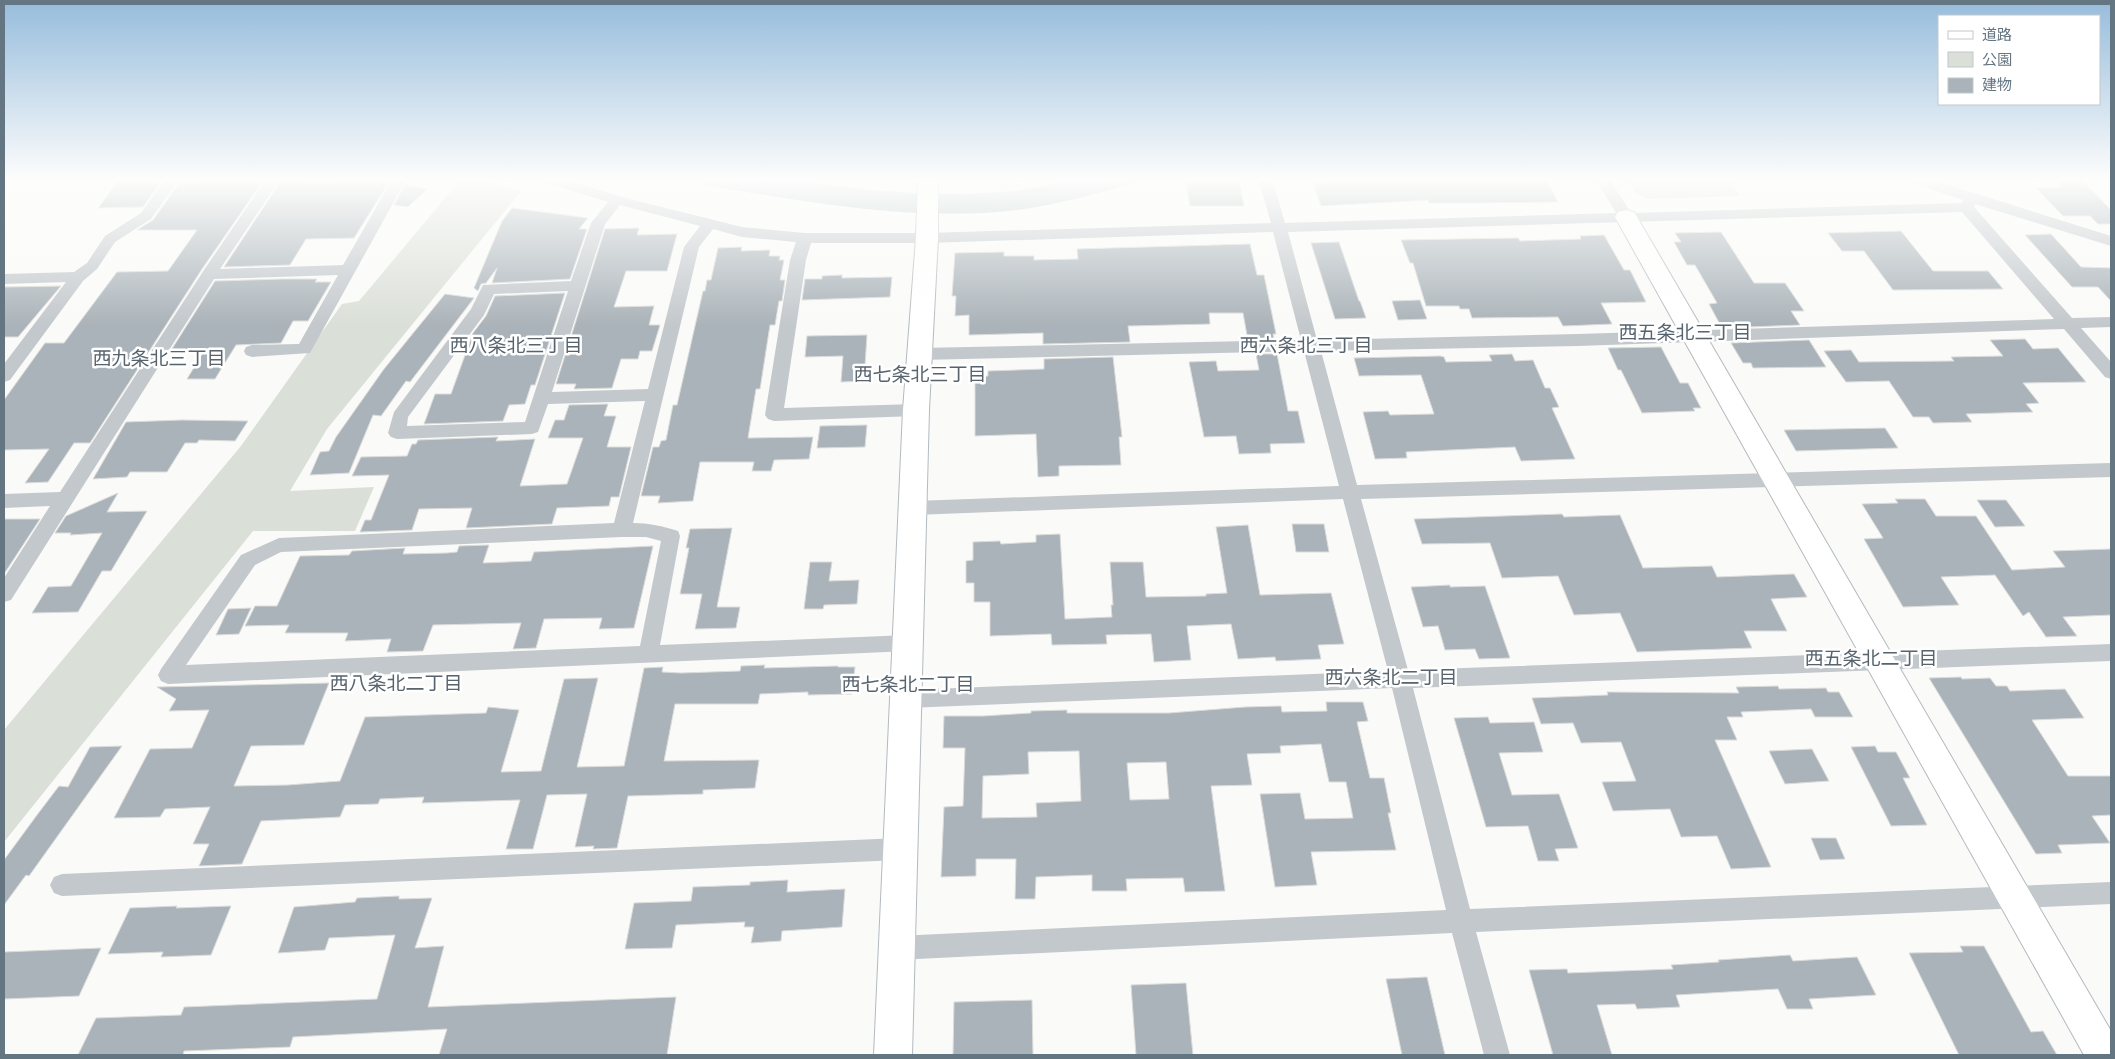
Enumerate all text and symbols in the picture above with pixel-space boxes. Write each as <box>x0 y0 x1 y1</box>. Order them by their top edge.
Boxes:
legend <box>1938 15 2100 105</box>
text: 道路 <box>1982 25 2012 45</box>
text: 公園 <box>1982 50 2012 70</box>
text: 建物 <box>1982 75 2012 95</box>
district label: 西五条北三丁目 <box>1618 320 1752 345</box>
district label: 西八条北三丁目 <box>449 333 583 358</box>
district label: 西六条北三丁目 <box>1239 333 1373 358</box>
district label: 西九条北三丁目 <box>92 346 226 371</box>
district label: 西七条北三丁目 <box>853 362 987 387</box>
district label: 西五条北二丁目 <box>1804 646 1938 671</box>
district label: 西六条北二丁目 <box>1324 665 1458 690</box>
district label: 西八条北二丁目 <box>329 671 463 696</box>
district label: 西七条北二丁目 <box>841 672 975 697</box>

